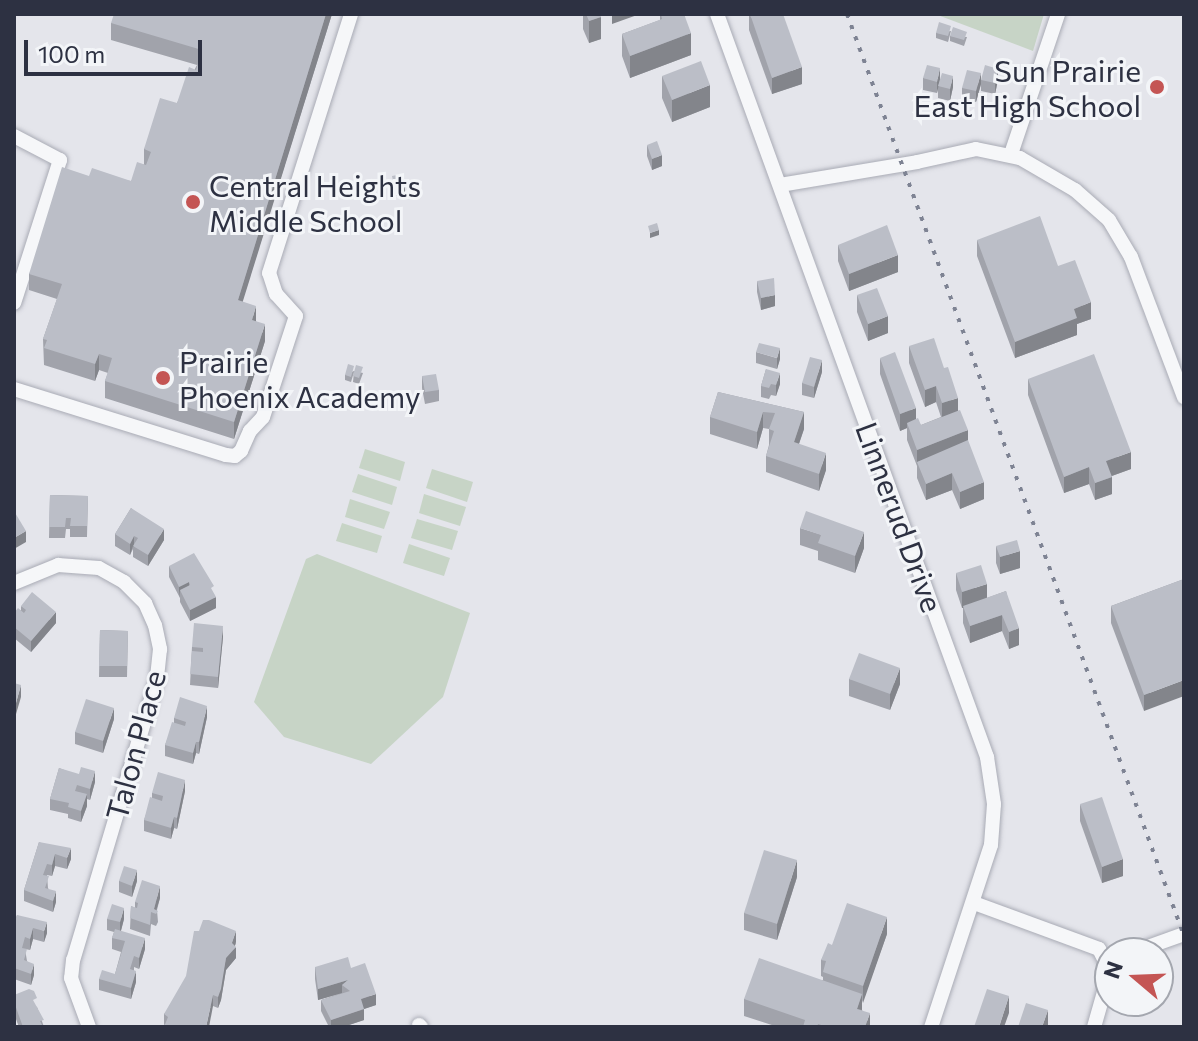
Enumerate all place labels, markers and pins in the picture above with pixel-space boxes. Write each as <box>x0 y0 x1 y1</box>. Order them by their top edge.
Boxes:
place label: Sun Prairie East High School <box>913 52 1141 122</box>
marker: Sun Prairie East High School <box>1148 78 1166 96</box>
place label: Central Heights Middle School <box>209 167 421 238</box>
marker: Central Heights Middle School <box>184 193 202 211</box>
place label: Prairie Phoenix Academy <box>179 343 420 414</box>
marker: Prairie Phoenix Academy <box>154 369 172 387</box>

